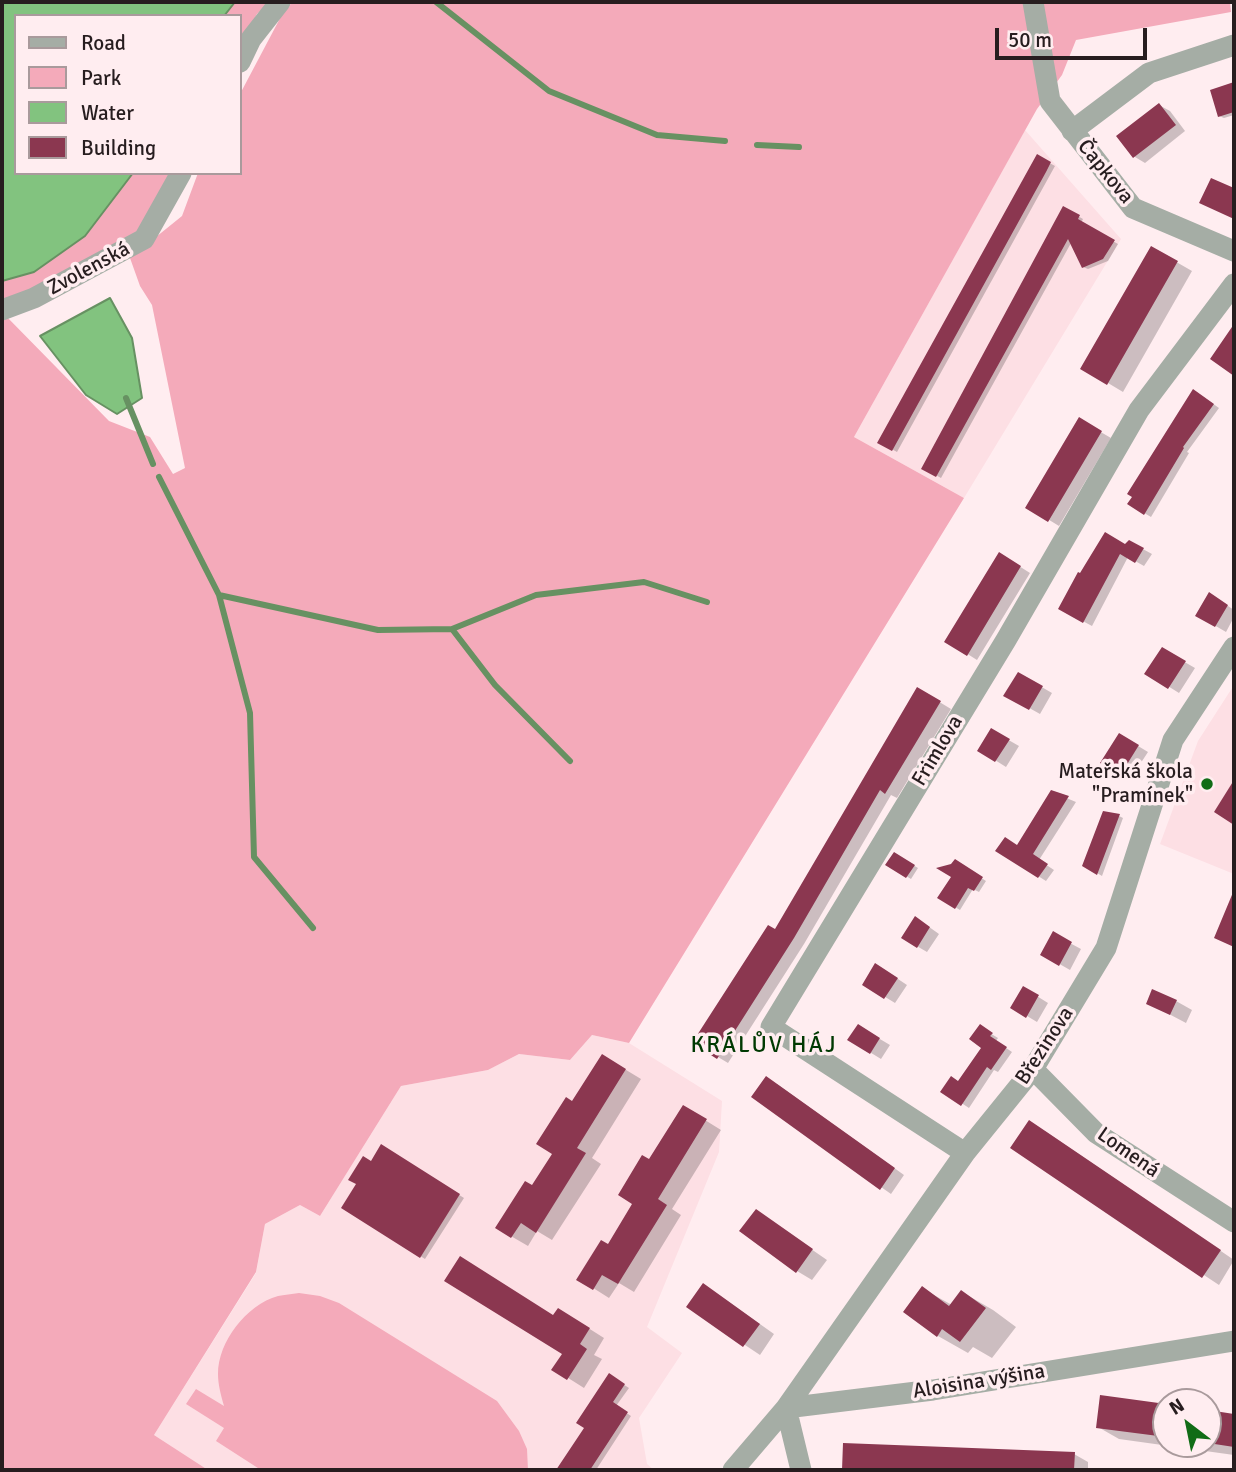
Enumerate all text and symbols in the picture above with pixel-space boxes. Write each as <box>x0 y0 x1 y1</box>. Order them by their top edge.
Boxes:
legend <box>14 14 242 175</box>
scale bar <box>998 14 1150 58</box>
text: 50 m <box>1008 27 1052 53</box>
text: Road <box>81 30 126 56</box>
text: Park <box>81 65 121 91</box>
text: Water <box>81 100 134 126</box>
text: Building <box>81 135 156 161</box>
street label: Čapkova <box>1072 135 1138 209</box>
street label: Zvolenská <box>43 237 135 301</box>
street label: Frimlova <box>907 711 969 791</box>
place label: Mateřská škola "Pramínek" <box>1058 759 1193 809</box>
marker: Mateřská škola "Pramínek" <box>1199 776 1215 792</box>
street label: Březinova <box>1011 1002 1079 1090</box>
district label: KRÁLŮV HÁJ <box>692 1032 836 1060</box>
street label: Lomená <box>1092 1122 1164 1184</box>
street label: Aloisina výšina <box>911 1359 1047 1405</box>
north arrow <box>1152 1388 1222 1458</box>
text: N <box>1165 1393 1189 1421</box>

